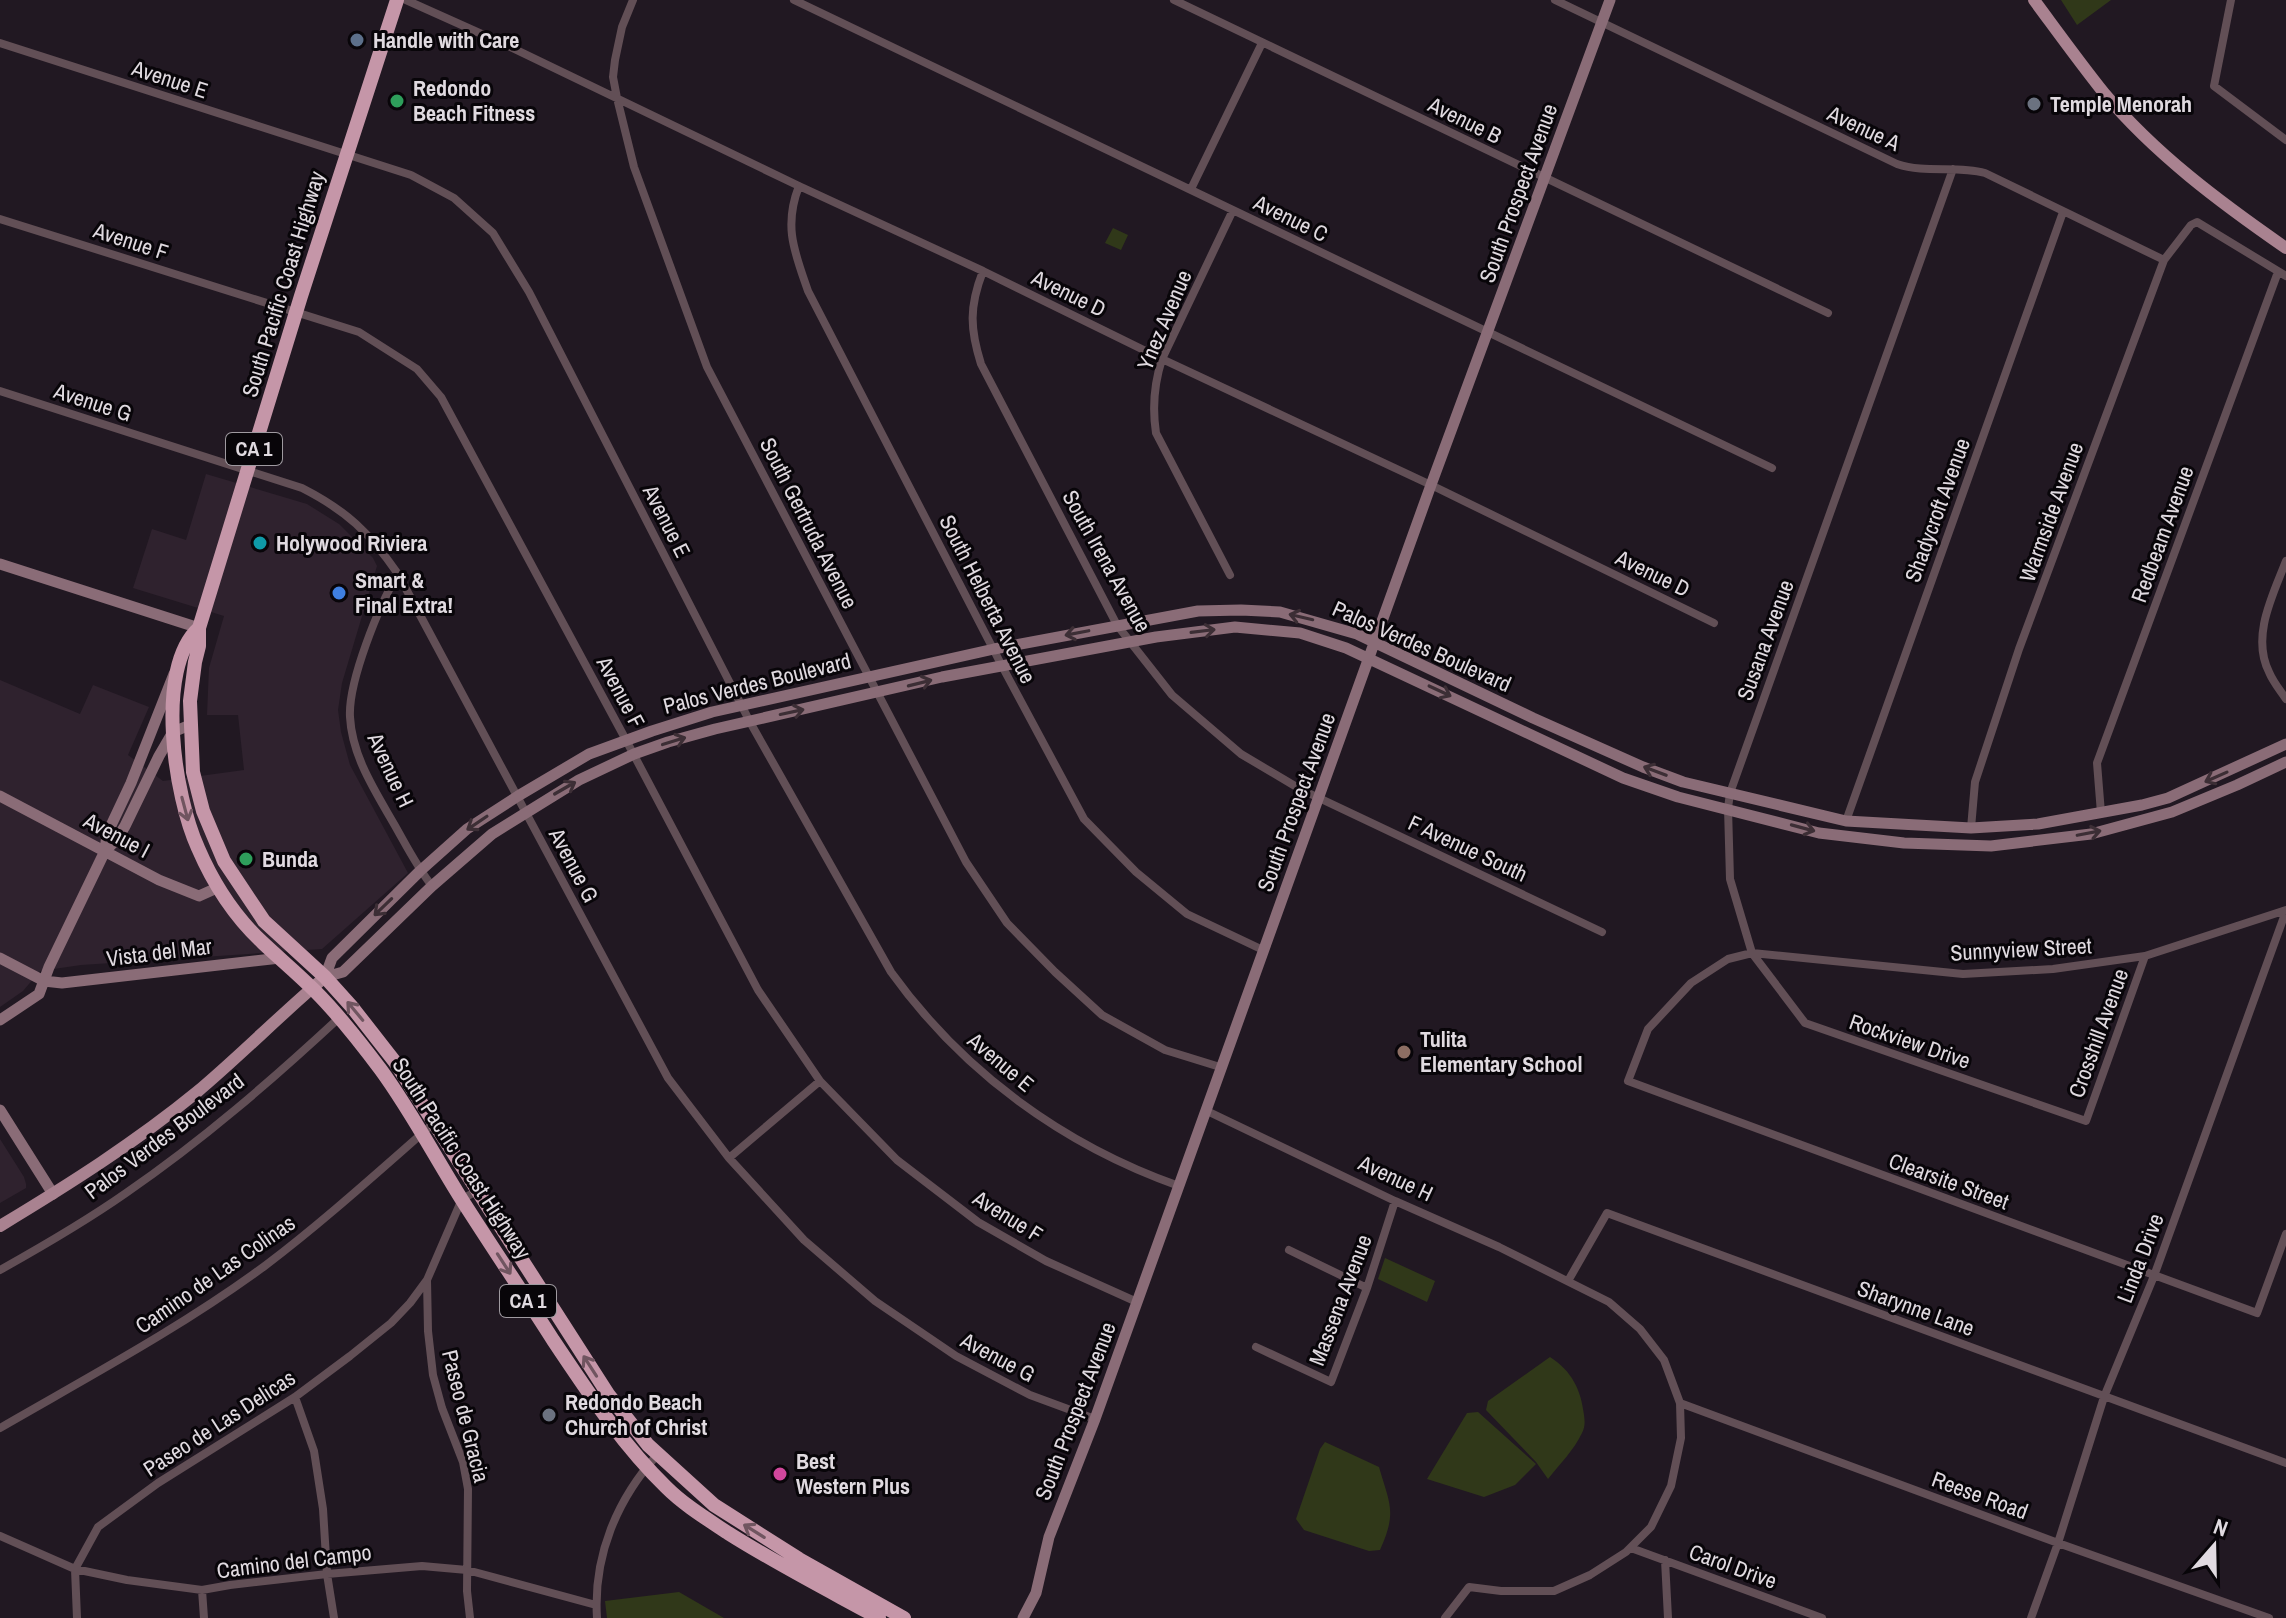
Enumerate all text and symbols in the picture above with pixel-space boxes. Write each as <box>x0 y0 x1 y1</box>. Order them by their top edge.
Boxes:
place label: Handle with Care <box>373 25 519 55</box>
marker: Handle with Care <box>348 31 366 49</box>
street label: Avenue E <box>127 52 212 105</box>
place label: Redondo Beach Fitness <box>413 73 535 128</box>
street label: Avenue B <box>1423 89 1507 151</box>
place label: Temple Menorah <box>2050 89 2192 119</box>
marker: Redondo Beach Fitness <box>388 92 406 110</box>
marker: Temple Menorah <box>2025 95 2043 113</box>
street label: Avenue A <box>1822 98 1906 158</box>
street label: South Prospect Avenue <box>1472 99 1564 287</box>
street label: South Pacific Coast Highway <box>234 167 332 401</box>
street label: Avenue C <box>1248 187 1333 249</box>
street label: Avenue F <box>89 215 172 267</box>
street label: Avenue D <box>1026 262 1111 324</box>
street label: Ynez Avenue <box>1129 265 1199 375</box>
street label: Avenue G <box>49 375 136 429</box>
street label: South Gertruda Avenue <box>753 432 865 614</box>
road number: CA 1 <box>226 433 282 465</box>
street label: Shadycroft Avenue <box>1897 434 1977 586</box>
street label: Warmside Avenue <box>2012 438 2090 586</box>
street label: Redbeam Avenue <box>2123 462 2201 606</box>
street label: Avenue E <box>635 479 698 563</box>
street label: South Irena Avenue <box>1056 485 1158 637</box>
street label: South Helberta Avenue <box>933 510 1043 688</box>
place label: Holywood Riviera <box>276 528 427 558</box>
marker: Holywood Riviera <box>251 534 269 552</box>
street label: Avenue D <box>1610 542 1695 604</box>
place label: Smart & Final Extra! <box>355 565 453 620</box>
street label: Susana Avenue <box>1729 576 1801 704</box>
marker: Smart & Final Extra! <box>330 584 348 602</box>
street label: Palos Verdes Boulevard <box>1328 593 1516 699</box>
one-way arrow <box>1289 609 1315 624</box>
one-way arrow <box>1190 623 1215 638</box>
one-way arrow <box>1064 626 1090 641</box>
street label: Palos Verdes Boulevard <box>660 645 854 721</box>
street label: Avenue F <box>589 650 652 733</box>
one-way arrow <box>907 674 932 689</box>
one-way arrow <box>1428 684 1452 699</box>
one-way arrow <box>779 704 805 719</box>
street label: South Prospect Avenue <box>1250 708 1342 896</box>
street label: Avenue H <box>360 727 421 812</box>
one-way arrow <box>661 733 687 748</box>
one-way arrow <box>1643 763 1668 777</box>
one-way arrow <box>2204 771 2228 786</box>
one-way arrow <box>553 780 576 796</box>
one-way arrow <box>178 796 193 822</box>
street label: Avenue I <box>78 805 155 865</box>
street label: F Avenue South <box>1404 807 1532 889</box>
one-way arrow <box>467 815 489 831</box>
street label: Avenue G <box>542 822 606 907</box>
one-way arrow <box>1790 822 1816 837</box>
one-way arrow <box>2076 825 2101 840</box>
place label: Bunda <box>262 844 318 874</box>
marker: Bunda <box>237 850 255 868</box>
one-way arrow <box>373 898 393 917</box>
street label: Sunnyview Street <box>1950 930 2092 968</box>
street label: Vista del Mar <box>105 931 213 973</box>
street label: Crosshill Avenue <box>2061 964 2135 1102</box>
one-way arrow <box>346 1001 364 1022</box>
street label: Rockview Drive <box>1845 1006 1975 1076</box>
place label: Tulita Elementary School <box>1420 1024 1582 1079</box>
street label: Avenue E <box>961 1025 1040 1099</box>
marker: Tulita Elementary School <box>1395 1043 1413 1061</box>
street label: South Pacific Coast Highway <box>386 1051 538 1265</box>
street label: Palos Verdes Boulevard <box>78 1066 250 1206</box>
street label: Clearsite Street <box>1885 1145 2013 1217</box>
street label: Avenue H <box>1353 1147 1438 1208</box>
street label: Avenue F <box>967 1182 1049 1249</box>
street label: Camino de Las Colinas <box>129 1208 301 1340</box>
street label: Linda Drive <box>2109 1209 2171 1307</box>
street label: Massena Avenue <box>1301 1230 1379 1370</box>
one-way arrow <box>496 1253 513 1275</box>
street label: Sharynne Lane <box>1853 1273 1979 1343</box>
road number: CA 1 <box>500 1285 556 1317</box>
street label: South Prospect Avenue <box>1027 1318 1123 1504</box>
street label: Avenue G <box>955 1325 1040 1389</box>
street label: Paseo de Gracia <box>435 1347 497 1485</box>
one-way arrow <box>582 1355 598 1378</box>
street label: Paseo de Las Delicas <box>137 1363 301 1483</box>
place label: Redondo Beach Church of Christ <box>565 1387 707 1442</box>
marker: Redondo Beach Church of Christ <box>540 1406 558 1424</box>
place label: Best Western Plus <box>796 1446 910 1501</box>
street label: Reese Road <box>1928 1464 2032 1526</box>
marker: Best Western Plus <box>771 1465 789 1483</box>
north arrow <box>2174 1506 2254 1586</box>
text: N <box>2210 1511 2232 1544</box>
one-way arrow <box>743 1523 766 1539</box>
street label: Carol Drive <box>1685 1536 1781 1596</box>
street label: Camino del Campo <box>215 1537 373 1585</box>

